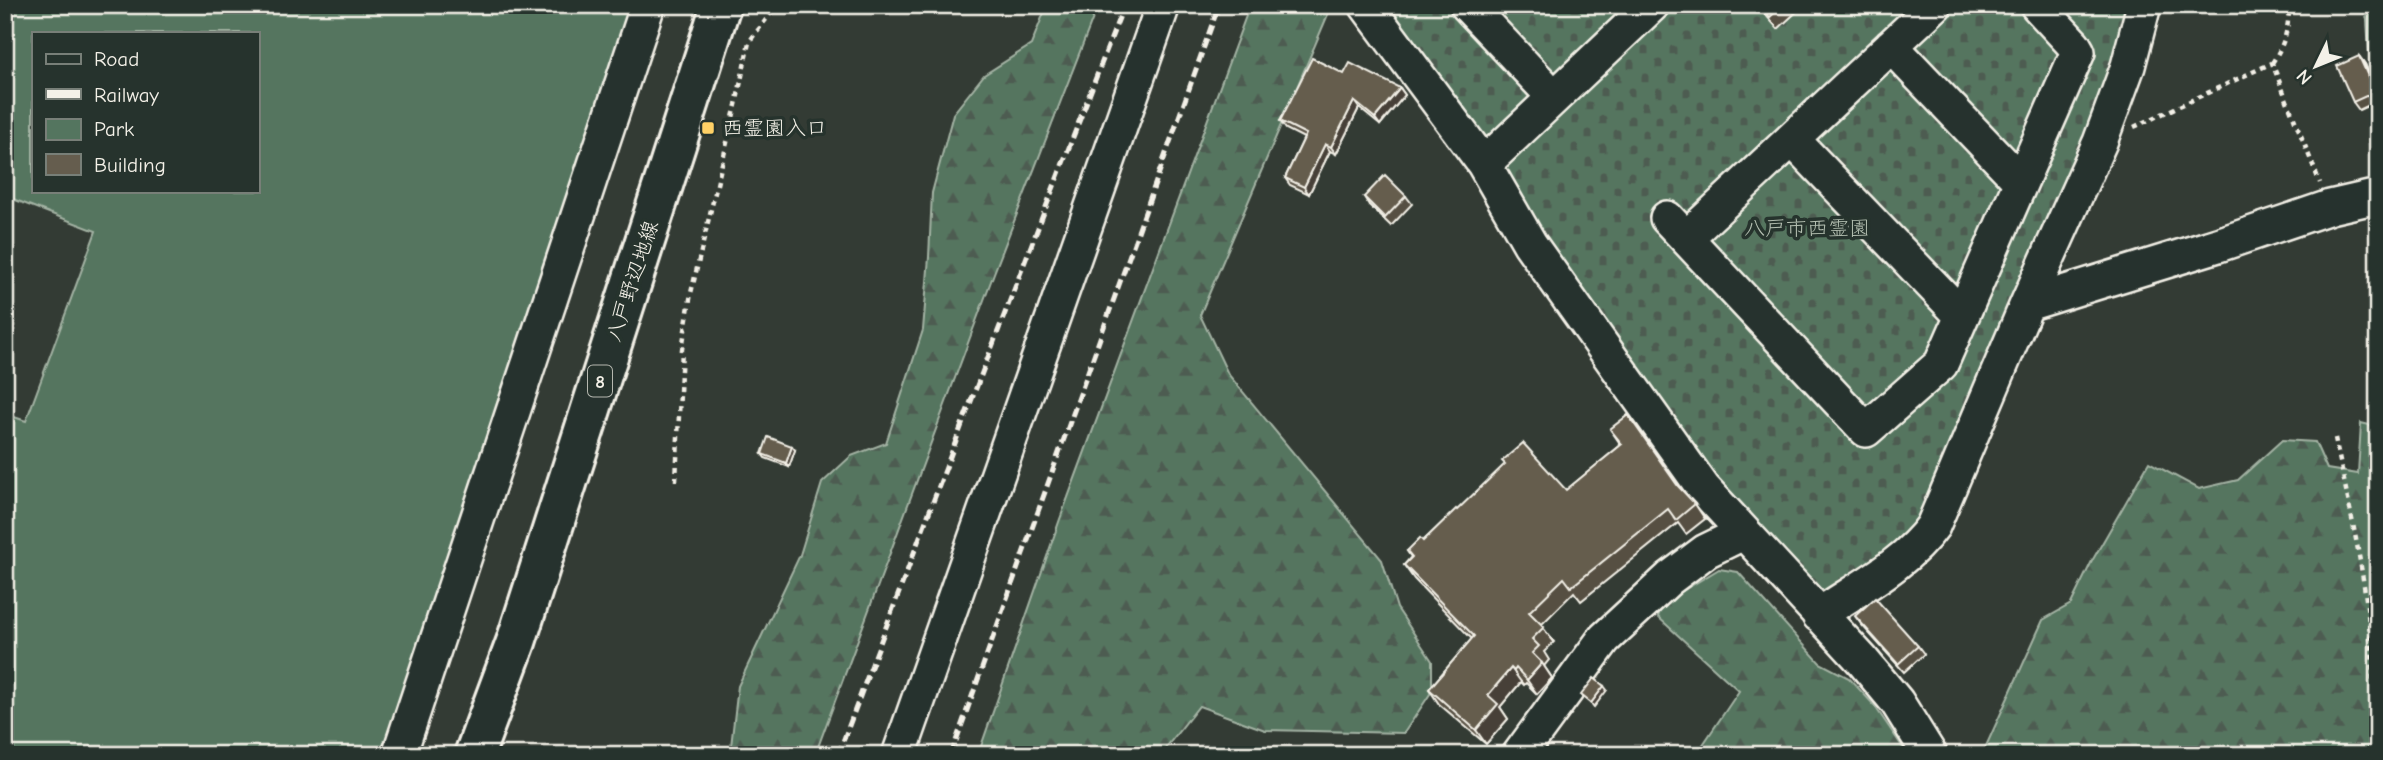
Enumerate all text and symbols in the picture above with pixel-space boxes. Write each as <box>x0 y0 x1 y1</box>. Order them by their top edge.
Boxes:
legend <box>32 32 259 192</box>
north arrow <box>2282 32 2352 102</box>
text: Road <box>94 47 139 71</box>
text: N <box>2292 65 2317 89</box>
text: Railway <box>94 83 159 107</box>
place label: 西霊園入口 <box>722 116 827 140</box>
text: Park <box>94 117 134 141</box>
marker: 西霊園入口 <box>700 120 716 136</box>
text: Building <box>94 153 166 177</box>
park label: 八戸市西霊園 <box>1744 216 1870 240</box>
street label: 八戸野辺地線 <box>601 217 663 345</box>
road number: 8 <box>588 366 612 396</box>

